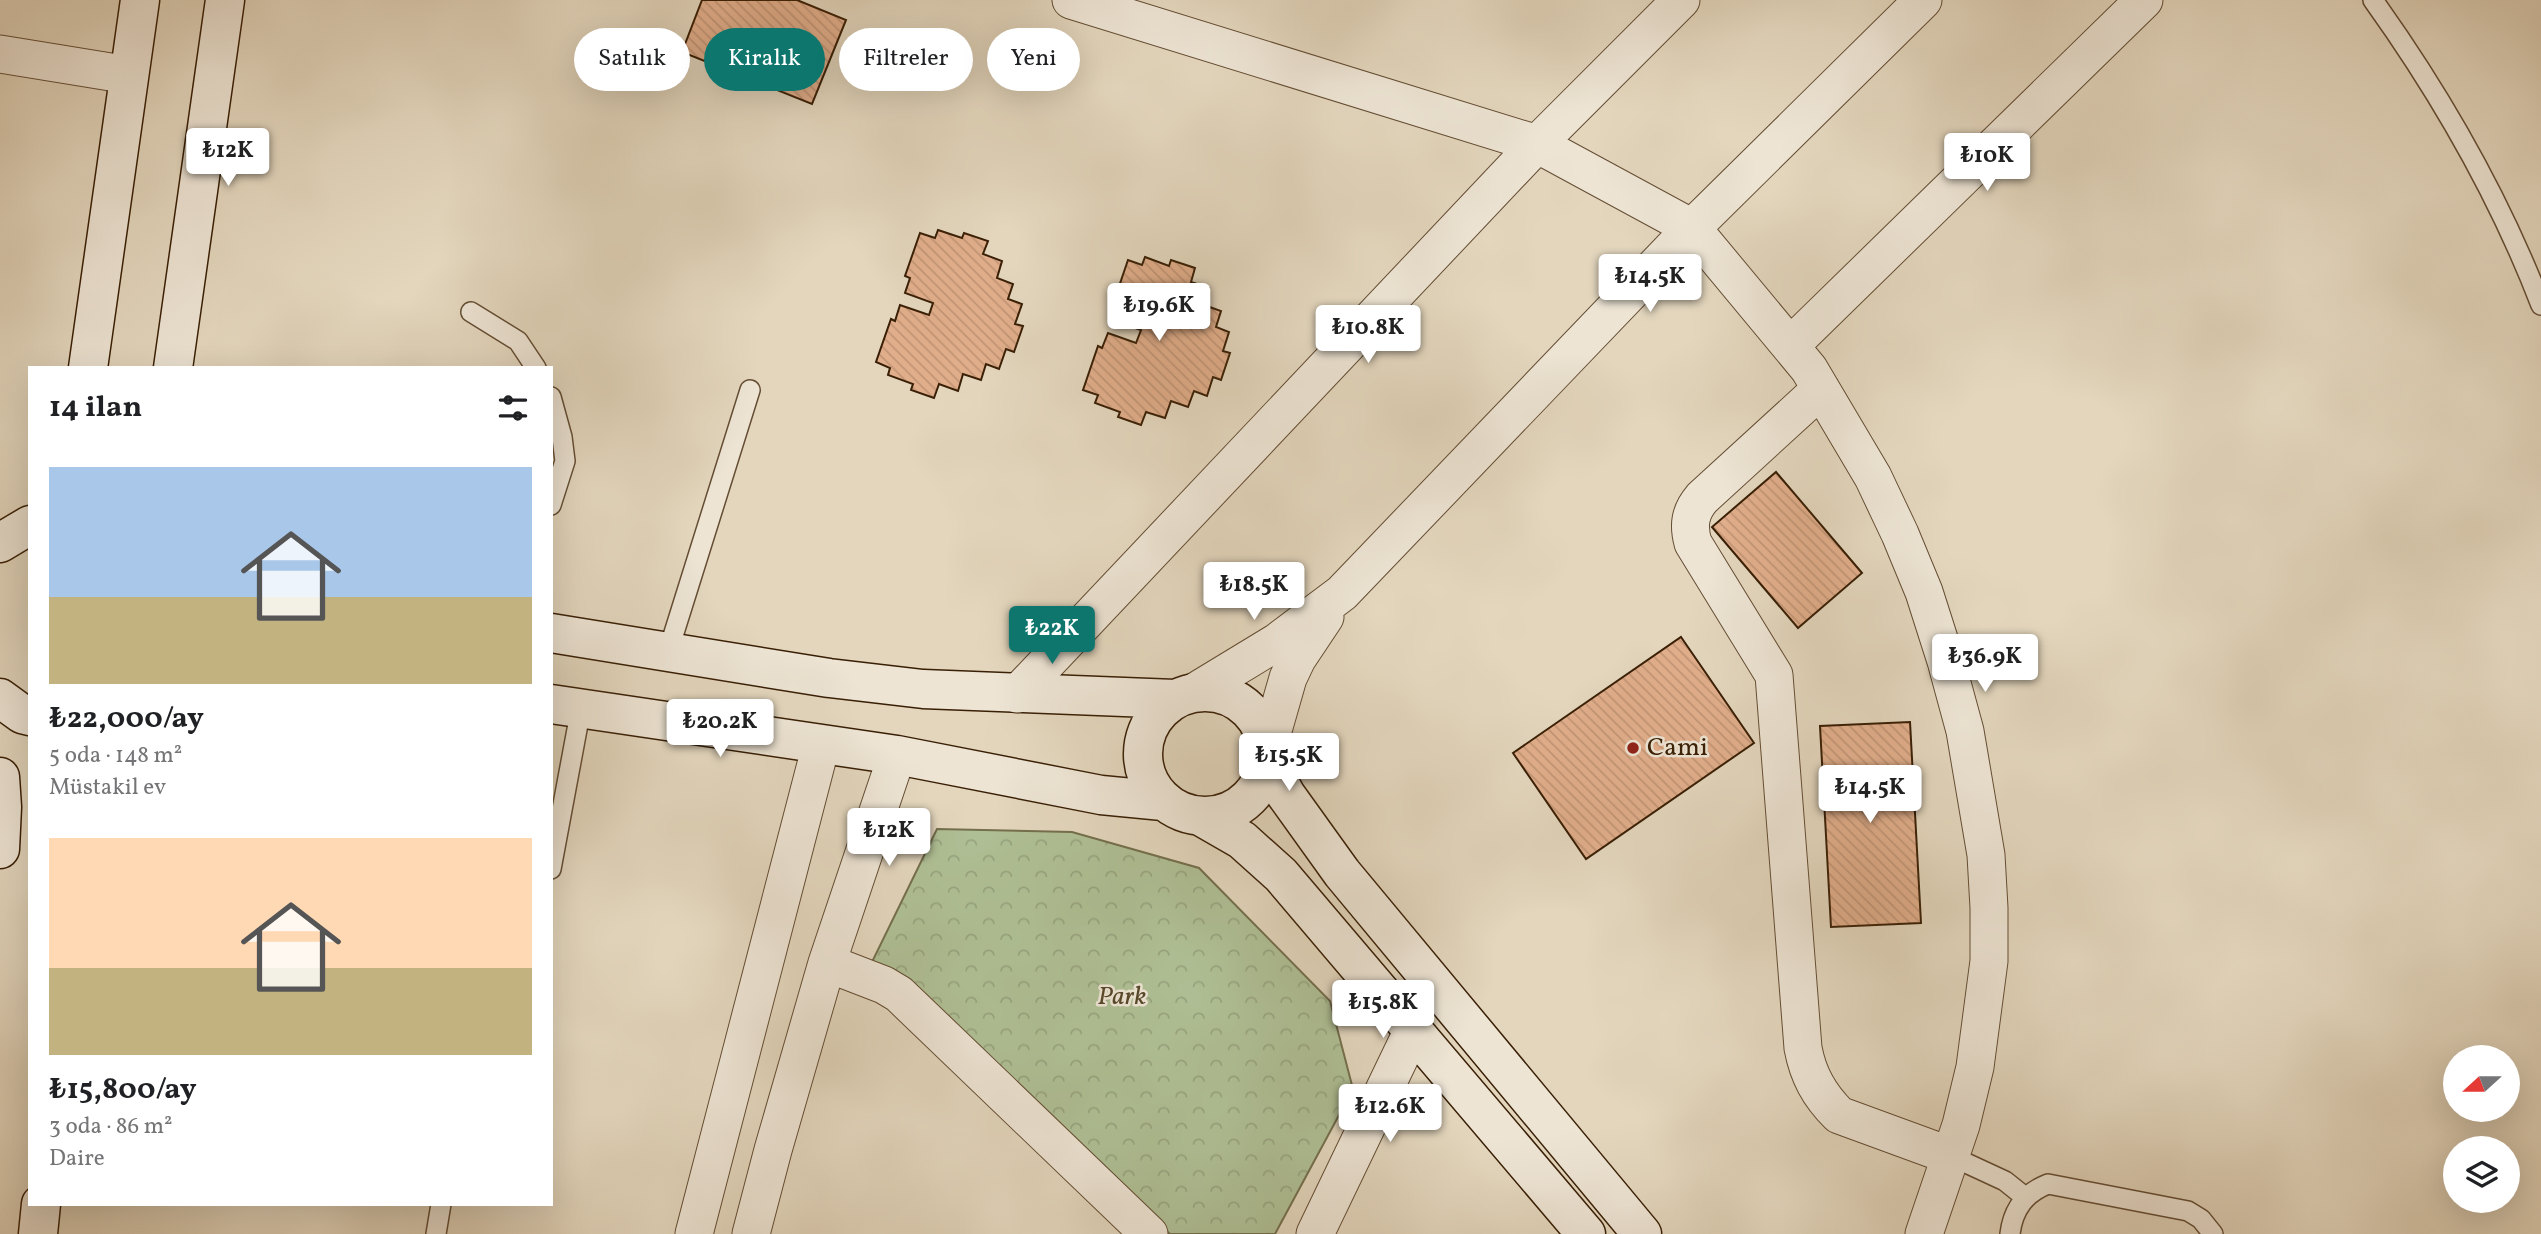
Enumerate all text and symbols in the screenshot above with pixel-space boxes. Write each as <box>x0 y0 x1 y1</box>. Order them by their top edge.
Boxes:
chip: Satılık <box>574 28 690 91</box>
chip: Kiralık <box>704 28 825 91</box>
chip: Filtreler <box>839 28 973 91</box>
chip: Yeni <box>987 28 1080 91</box>
pin: ₺12K <box>187 128 269 188</box>
pin: ₺10K <box>1946 134 2028 193</box>
text: ₺12K <box>202 135 254 167</box>
text: ₺10K <box>1960 140 2014 172</box>
pin: ₺14.5K <box>1593 254 1707 314</box>
text: ₺14.5K <box>1615 261 1685 293</box>
pin: ₺19.6K <box>1102 284 1216 343</box>
text: ₺19.6K <box>1123 290 1195 322</box>
pin: ₺10.8K <box>1311 306 1425 365</box>
text: ₺10.8K <box>1332 312 1404 344</box>
text: 14 ilan <box>49 387 142 429</box>
icon: filters <box>494 389 532 427</box>
icon: home <box>228 513 354 639</box>
pin: ₺18.5K <box>1197 562 1311 622</box>
text: ₺18.5K <box>1219 569 1289 601</box>
pin: ₺22K <box>1011 606 1093 666</box>
text: ₺22K <box>1025 613 1079 645</box>
pin: ₺36.9K <box>1928 634 2042 694</box>
text: ₺36.9K <box>1948 641 2022 673</box>
text: ₺22,000/ay <box>49 698 204 740</box>
pin: ₺20.2K <box>663 700 777 759</box>
text: ₺20.2K <box>683 706 757 738</box>
place label: Cami <box>1647 730 1708 766</box>
pin: ₺15.5K <box>1232 734 1346 793</box>
text: 5 oda · 148 m² <box>49 740 182 772</box>
text: ₺15.5K <box>1255 740 1323 772</box>
marker: Cami <box>1625 740 1641 756</box>
pin: ₺14.5K <box>1813 766 1927 825</box>
text: Müstakil ev <box>49 772 166 804</box>
text: ₺14.5K <box>1835 772 1905 804</box>
pin: ₺12K <box>848 808 930 868</box>
text: ₺12K <box>863 815 915 847</box>
icon: home <box>228 884 354 1010</box>
park label: Park <box>1098 979 1146 1015</box>
pin: ₺15.8K <box>1326 981 1440 1040</box>
text: ₺15.8K <box>1348 987 1418 1019</box>
north arrow <box>2443 1045 2520 1122</box>
map controls <box>2443 1045 2520 1213</box>
text: ₺15,800/ay <box>49 1069 197 1111</box>
pin: ₺12.6K <box>1333 1084 1447 1144</box>
text: ₺12.6K <box>1355 1091 1425 1123</box>
text: 3 oda · 86 m² <box>49 1111 173 1143</box>
button: layers <box>2443 1136 2520 1213</box>
text: Daire <box>49 1143 105 1175</box>

